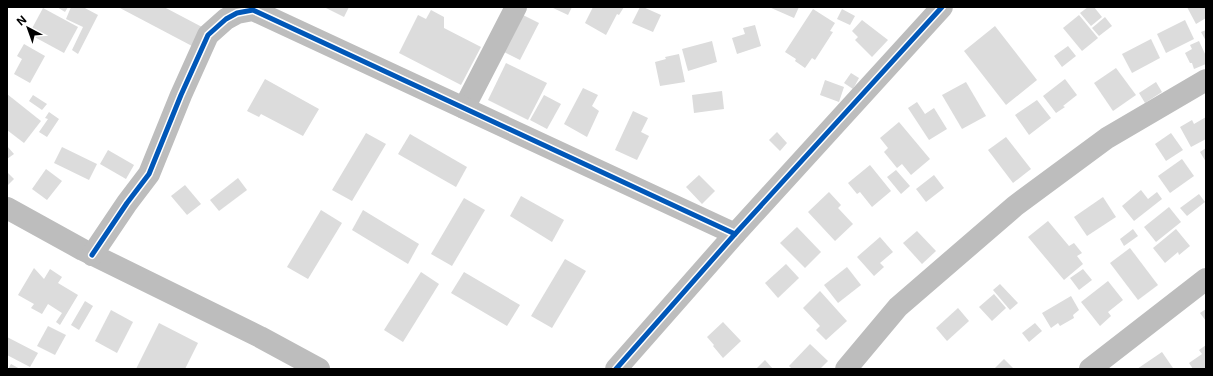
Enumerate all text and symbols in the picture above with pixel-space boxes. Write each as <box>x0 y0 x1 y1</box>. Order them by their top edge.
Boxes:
north arrow <box>8 8 48 48</box>
text: N <box>14 12 29 28</box>

